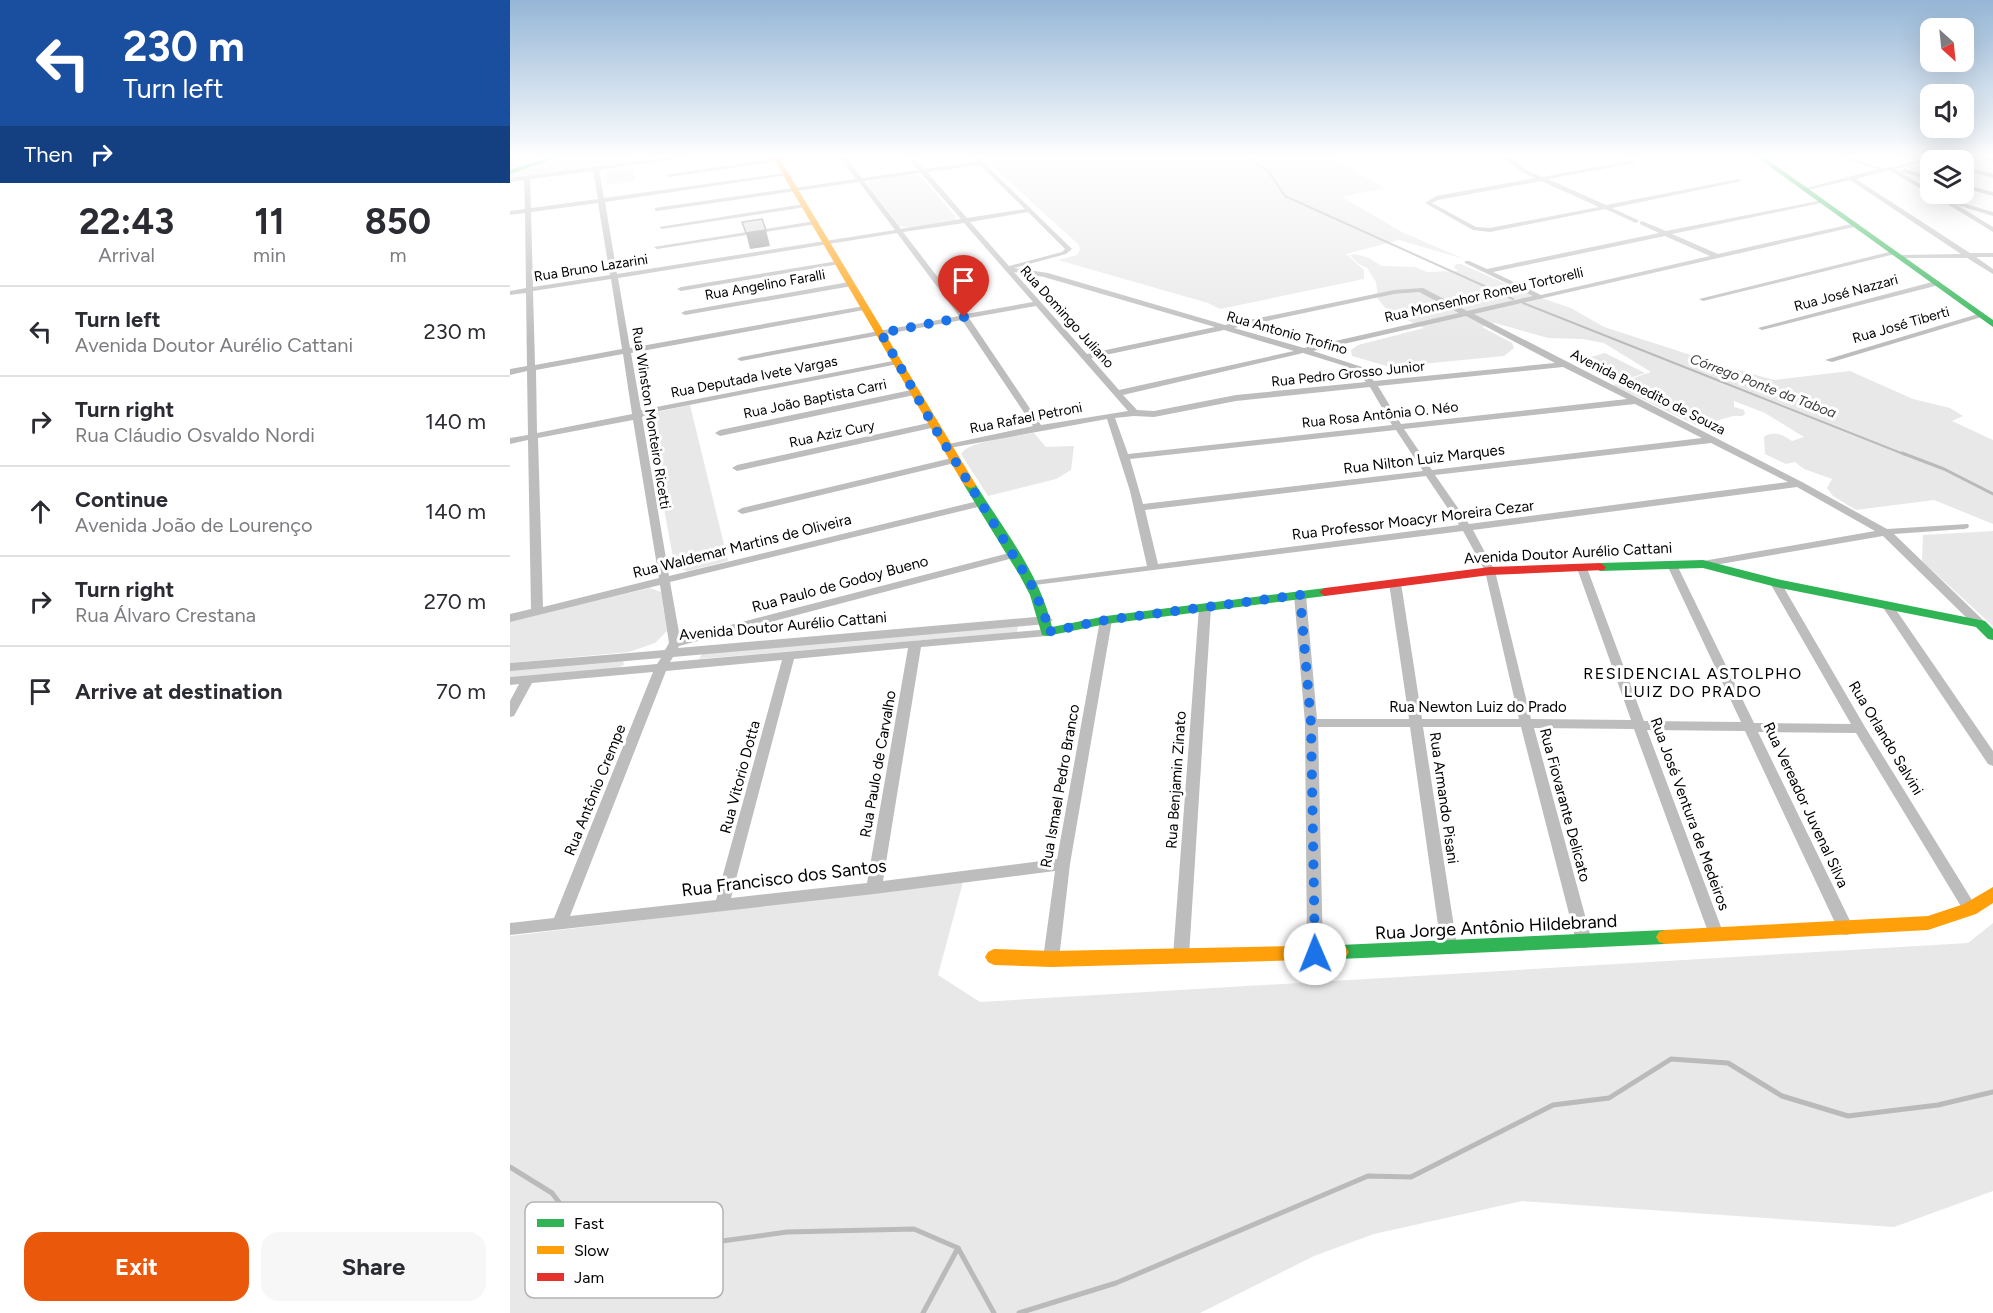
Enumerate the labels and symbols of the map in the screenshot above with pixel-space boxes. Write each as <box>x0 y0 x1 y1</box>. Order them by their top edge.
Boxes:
north arrow <box>1920 18 1974 72</box>
street label: Rua Bruno Lazarini <box>533 251 649 285</box>
pin <box>938 255 989 317</box>
street label: Rua Domingo Juliano <box>1016 262 1118 372</box>
street label: Rua Monsenhor Romeu Tortorelli <box>1383 264 1585 326</box>
street label: Rua Angelino Faralli <box>703 266 827 304</box>
street label: Rua José Nazzari <box>1792 271 1900 315</box>
street label: Rua José Tiberti <box>1850 303 1952 347</box>
street label: Rua Antonio Trofino <box>1225 308 1349 358</box>
street label: Rua Winston Monteiro Ricetti <box>628 326 674 510</box>
street label: Avenida Benedito de Souza <box>1568 345 1728 439</box>
water label: Córrego Ponte da Taboa <box>1688 350 1838 422</box>
street label: Rua Deputada Ivete Vargas <box>669 352 839 402</box>
street label: Rua Pedro Grosso Junior <box>1270 357 1426 391</box>
street label: Rua João Baptista Carri <box>742 376 888 422</box>
street label: Rua Rosa Antônia O. Néo <box>1301 398 1459 432</box>
street label: Rua Rafael Petroni <box>968 399 1084 437</box>
street label: Rua Aziz Cury <box>788 416 877 451</box>
street label: Rua Nilton Luiz Marques <box>1342 440 1506 478</box>
street label: Rua Professor Moacyr Moreira Cezar <box>1291 496 1535 544</box>
street label: Rua Waldemar Martins de Oliveira <box>631 510 853 582</box>
street label: Avenida Doutor Aurélio Cattani <box>1463 539 1673 567</box>
street label: Rua Paulo de Godoy Bueno <box>750 552 930 616</box>
street label: Avenida Doutor Aurélio Cattani <box>678 608 888 644</box>
district label: RESIDENCIAL ASTOLPHO LUIZ DO PRADO <box>1583 664 1803 701</box>
street label: Rua Orlando Salvini <box>1845 678 1927 798</box>
street label: Rua Paulo de Carvalho <box>856 689 900 839</box>
street label: Rua Newton Luiz do Prado <box>1389 698 1567 716</box>
street label: Rua Ismael Pedro Branco <box>1037 702 1083 869</box>
street label: Rua Benjamin Zinato <box>1162 710 1190 850</box>
street label: Rua José Ventura de Medeiros <box>1647 715 1733 913</box>
street label: Rua Vitorio Dotta <box>716 719 764 835</box>
street label: Rua Vereador Juvenal Silva <box>1760 719 1852 891</box>
street label: Rua Antônio Crempe <box>560 722 630 858</box>
street label: Rua Fiovarante Delicato <box>1536 726 1594 884</box>
street label: Rua Armando Pisani <box>1426 731 1462 865</box>
street label: Rua Francisco dos Santos <box>680 855 888 901</box>
street label: Rua Jorge Antônio Hildebrand <box>1374 910 1618 944</box>
position arrow <box>1283 922 1347 986</box>
legend <box>525 1202 723 1298</box>
text: Fast <box>574 1214 604 1233</box>
text: Slow <box>574 1241 609 1260</box>
text: Jam <box>574 1268 604 1287</box>

